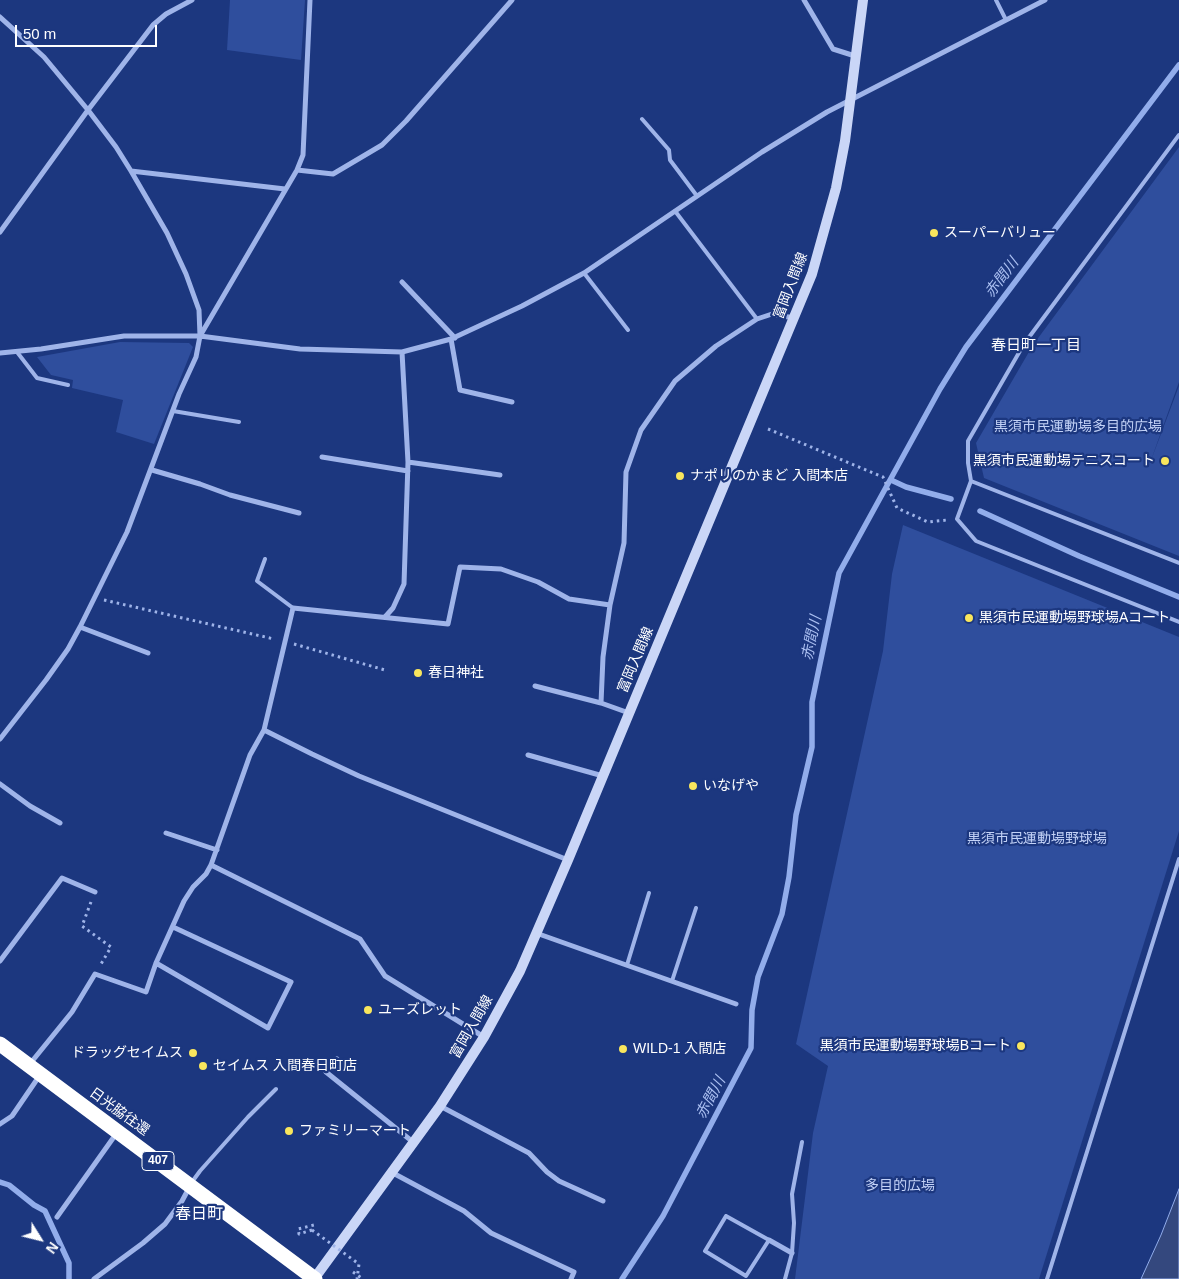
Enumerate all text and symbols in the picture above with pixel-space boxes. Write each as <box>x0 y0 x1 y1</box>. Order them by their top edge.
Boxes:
scale bar <box>18 15 160 47</box>
text: 50 m <box>23 25 56 42</box>
place label: スーパーバリュー <box>944 225 1056 241</box>
marker: スーパーバリュー <box>928 227 940 239</box>
street label: 富岡入間線 <box>771 250 811 322</box>
water label: 赤間川 <box>981 255 1023 301</box>
district label: 春日町一丁目 <box>991 337 1081 355</box>
park label: 黒須市民運動場多目的広場 <box>994 419 1162 435</box>
place label: 黒須市民運動場テニスコート <box>973 453 1155 469</box>
marker: 黒須市民運動場テニスコート <box>1159 455 1171 467</box>
place label: ナポリのかまど 入間本店 <box>690 468 848 484</box>
marker: ナポリのかまど 入間本店 <box>674 470 686 482</box>
place label: 黒須市民運動場野球場Aコート <box>979 610 1170 626</box>
marker: 黒須市民運動場野球場Aコート <box>963 612 975 624</box>
water label: 赤間川 <box>799 614 825 662</box>
street label: 富岡入間線 <box>615 625 657 695</box>
place label: 春日神社 <box>428 665 484 681</box>
marker: 春日神社 <box>412 667 424 679</box>
place label: いなげや <box>703 778 759 794</box>
marker: いなげや <box>687 780 699 792</box>
park label: 黒須市民運動場野球場 <box>967 831 1107 847</box>
street label: 富岡入間線 <box>447 992 497 1062</box>
place label: ユーズレット <box>378 1002 462 1018</box>
marker: ユーズレット <box>362 1004 374 1016</box>
place label: 黒須市民運動場野球場Bコート <box>820 1038 1011 1054</box>
marker: 黒須市民運動場野球場Bコート <box>1015 1040 1027 1052</box>
place label: WILD-1 入間店 <box>633 1041 726 1057</box>
marker: WILD-1 入間店 <box>617 1043 629 1055</box>
place label: ドラッグセイムス <box>71 1045 183 1061</box>
marker: ドラッグセイムス <box>187 1047 199 1059</box>
place label: セイムス 入間春日町店 <box>213 1058 357 1074</box>
marker: セイムス 入間春日町店 <box>197 1060 209 1072</box>
water label: 赤間川 <box>692 1074 730 1122</box>
street label: 日光脇往還 <box>86 1085 152 1139</box>
place label: ファミリーマート <box>299 1123 411 1139</box>
marker: ファミリーマート <box>283 1125 295 1137</box>
road number: 407 <box>142 1152 174 1170</box>
park label: 多目的広場 <box>865 1178 935 1194</box>
district label: 春日町 <box>175 1205 223 1225</box>
north arrow <box>15 1214 65 1264</box>
text: N <box>43 1239 62 1257</box>

